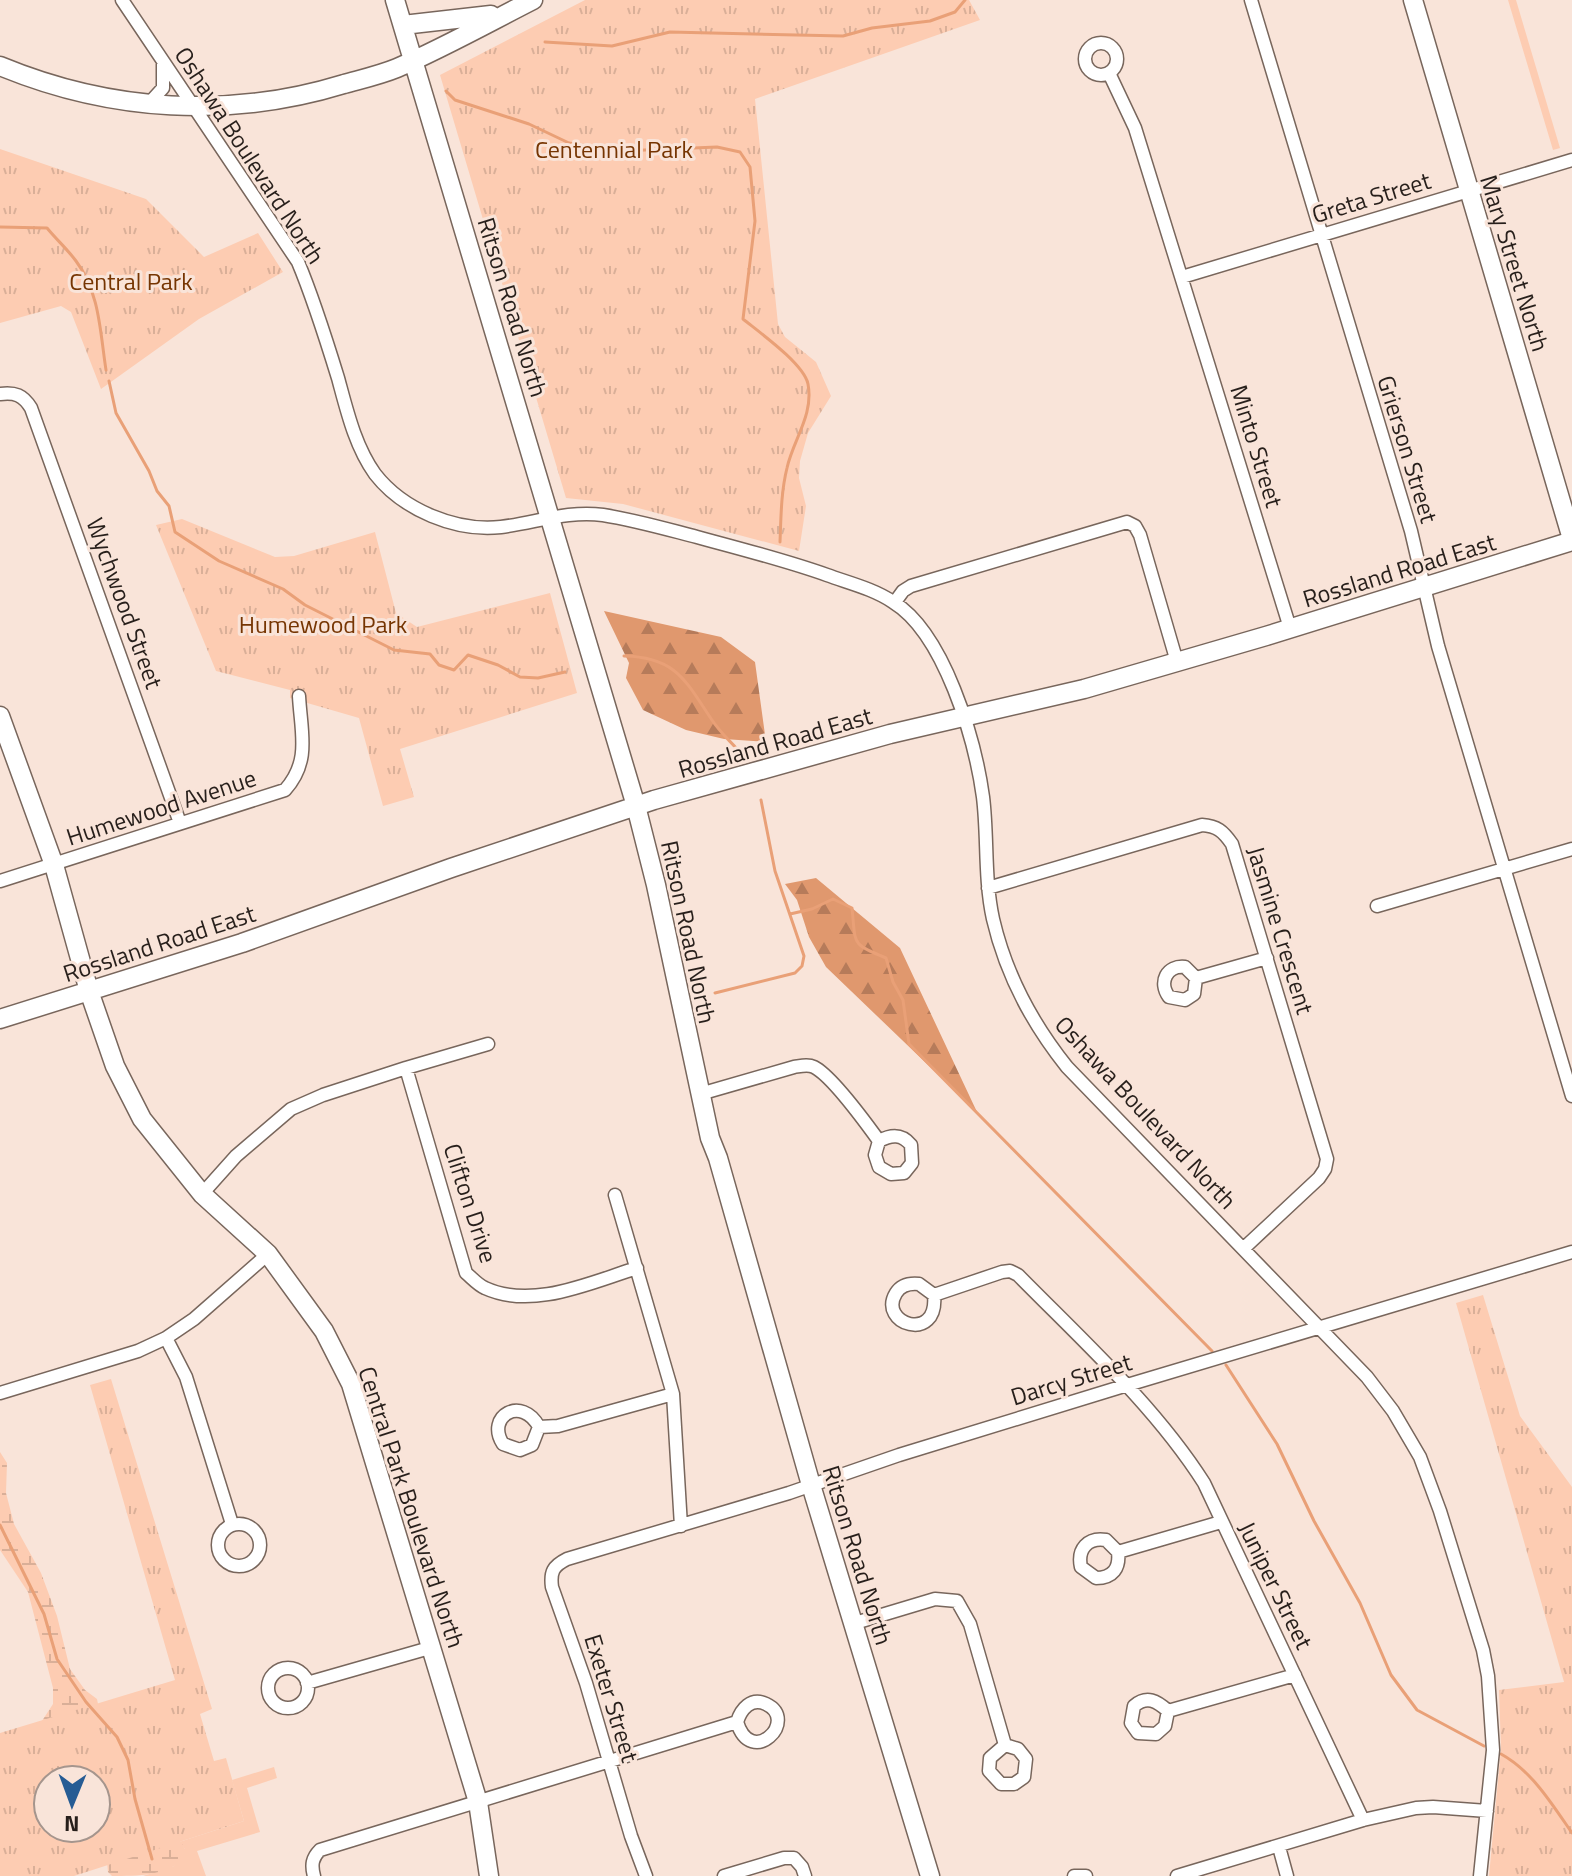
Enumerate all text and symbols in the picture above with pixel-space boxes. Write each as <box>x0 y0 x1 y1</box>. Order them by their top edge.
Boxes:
street label: Oshawa Boulevard North <box>166 39 334 271</box>
park label: Centennial Park <box>535 131 694 167</box>
street label: Greta Street <box>1307 162 1435 232</box>
street label: Mary Street North <box>1471 170 1559 356</box>
street label: Ritson Road North <box>469 213 557 401</box>
park label: Central Park <box>69 263 193 299</box>
street label: Grierson Street <box>1368 371 1448 528</box>
street label: Minto Street <box>1221 380 1293 512</box>
street label: Wychwood Street <box>77 513 173 694</box>
street label: Rossland Road East <box>1298 523 1500 616</box>
park label: Humewood Park <box>239 606 408 642</box>
street label: Rossland Road East <box>674 697 877 787</box>
street label: Humewood Avenue <box>61 759 261 855</box>
street label: Ritson Road North <box>652 837 726 1027</box>
street label: Jasmine Crescent <box>1238 842 1324 1019</box>
street label: Rossland Road East <box>58 895 260 991</box>
street label: Oshawa Boulevard North <box>1047 1007 1245 1217</box>
street label: Clifton Drive <box>435 1139 507 1267</box>
street label: Darcy Street <box>1006 1343 1136 1414</box>
street label: Central Park Boulevard North <box>349 1362 475 1652</box>
street label: Ritson Road North <box>814 1461 902 1649</box>
street label: Juniper Street <box>1230 1515 1323 1655</box>
street label: Exeter Street <box>576 1630 649 1767</box>
north arrow <box>32 1764 112 1844</box>
text: N <box>64 1807 80 1841</box>

